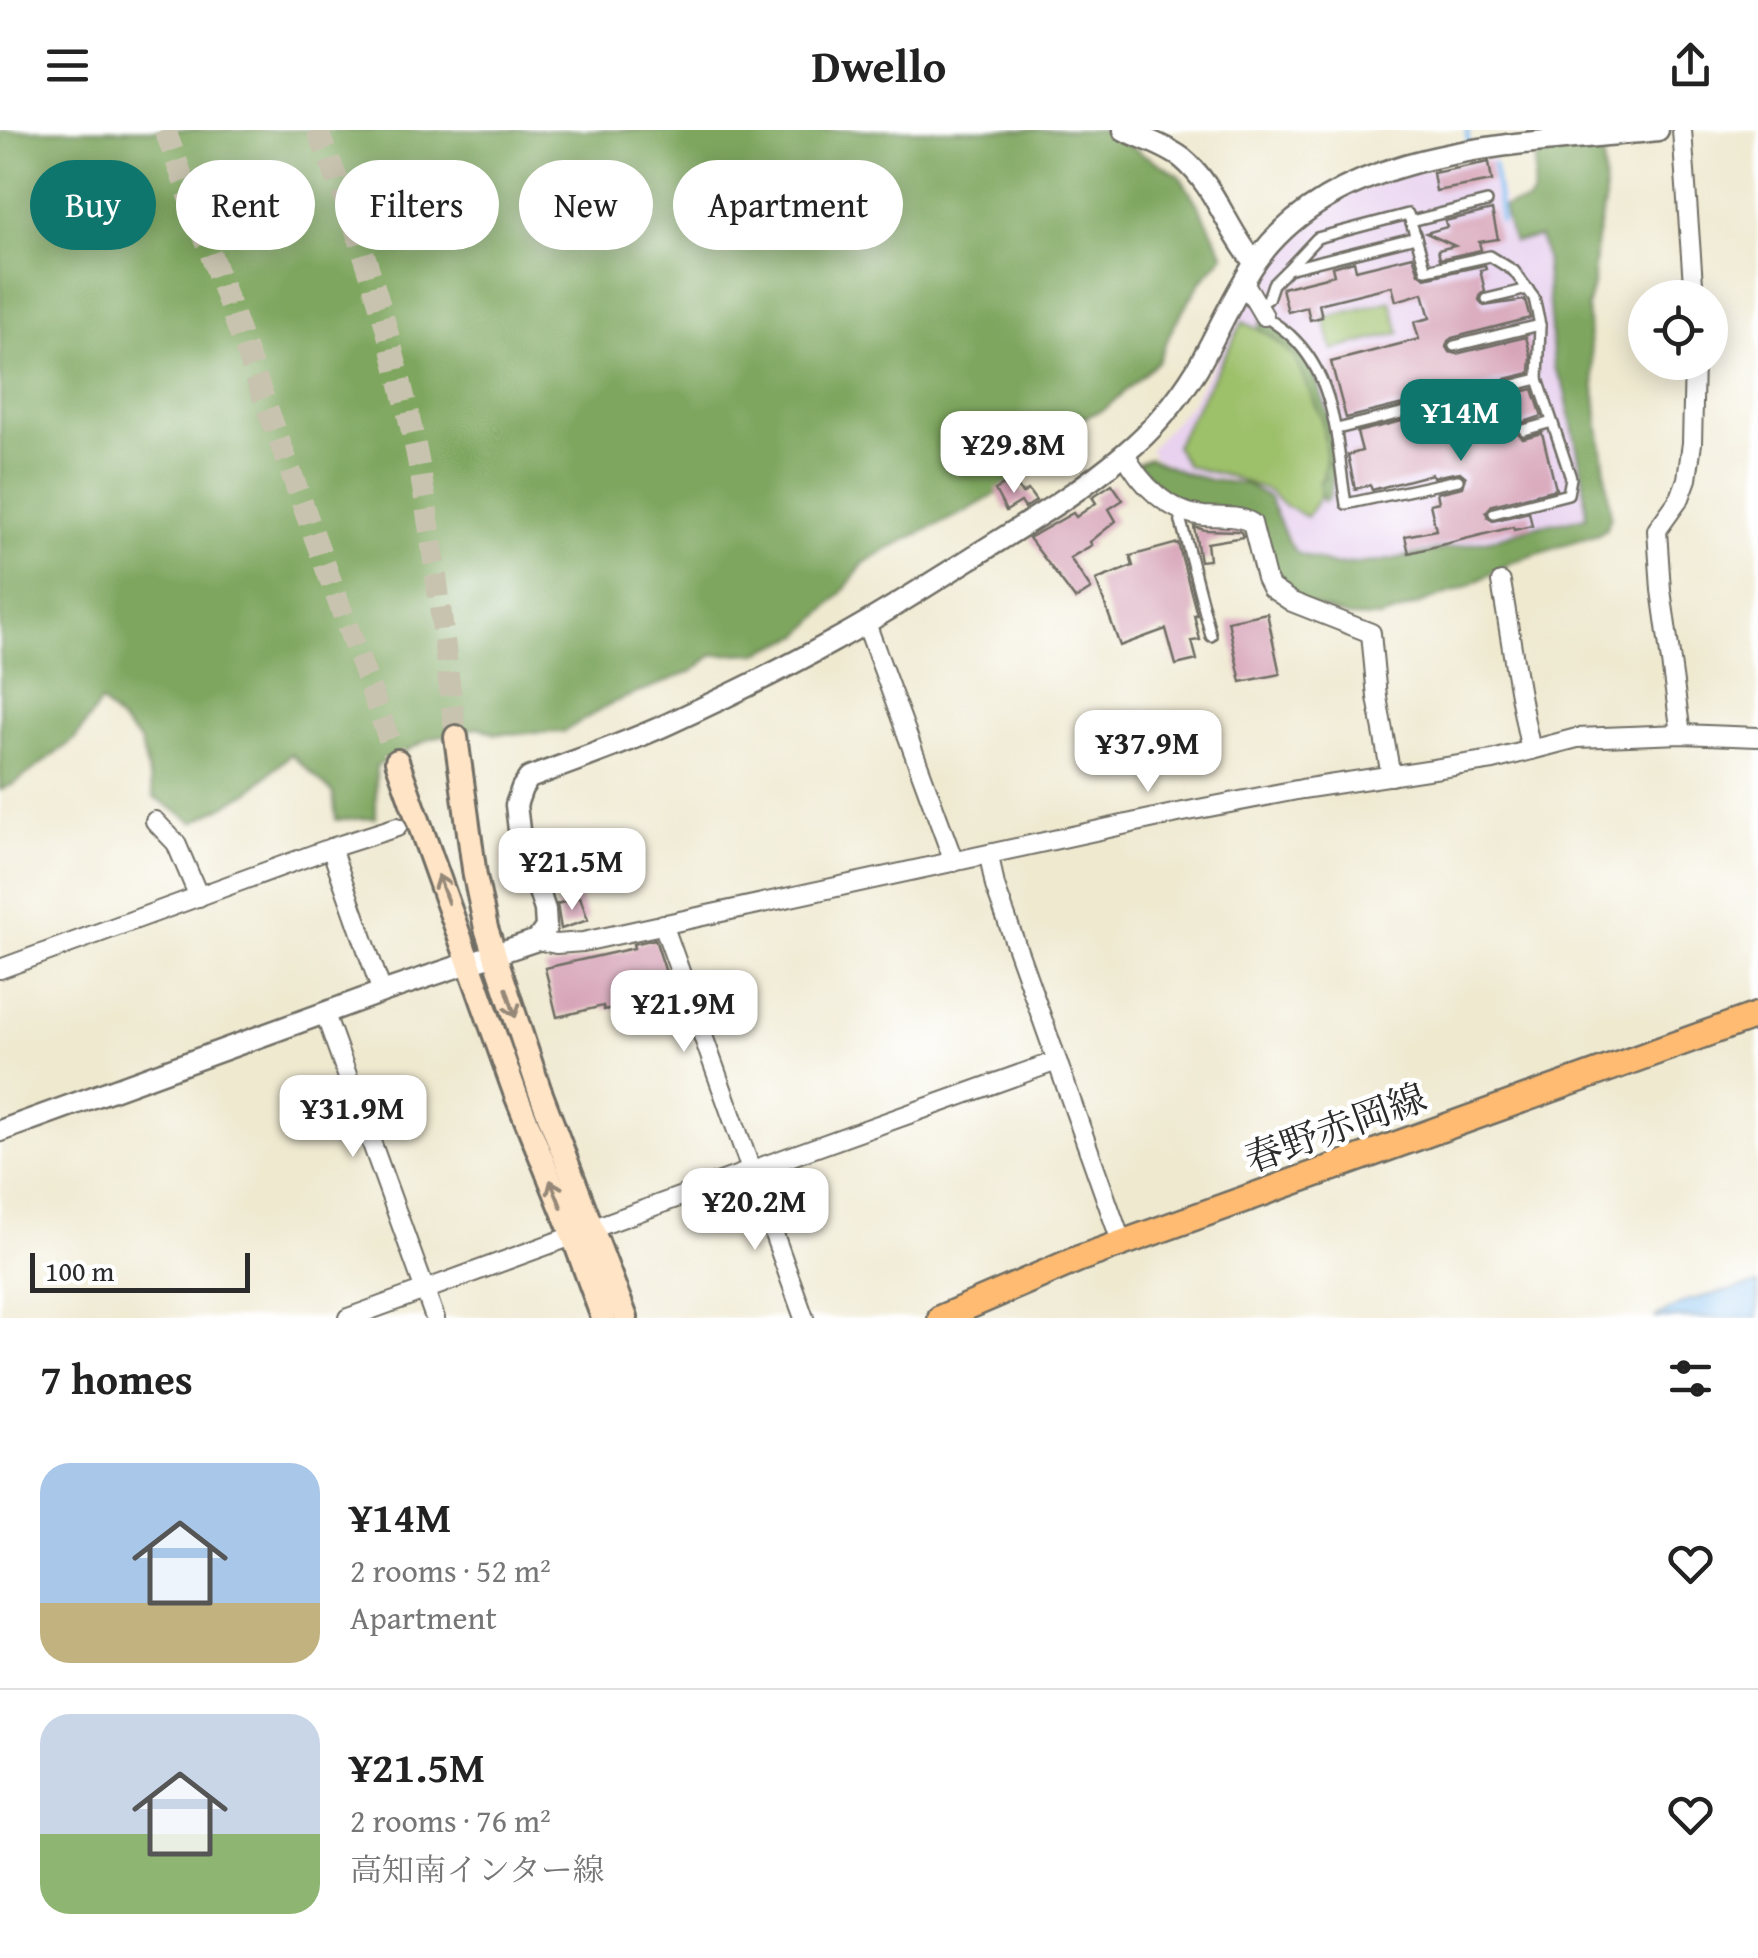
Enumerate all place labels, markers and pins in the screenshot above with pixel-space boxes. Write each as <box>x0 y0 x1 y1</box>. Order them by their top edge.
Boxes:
pin: ¥14M <box>1402 379 1520 464</box>
pin: ¥29.8M <box>933 411 1095 496</box>
pin: ¥37.9M <box>1067 710 1229 795</box>
pin: ¥21.5M <box>491 828 653 913</box>
pin: ¥21.9M <box>603 970 765 1055</box>
pin: ¥31.9M <box>272 1075 434 1160</box>
pin: ¥20.2M <box>674 1168 836 1253</box>

